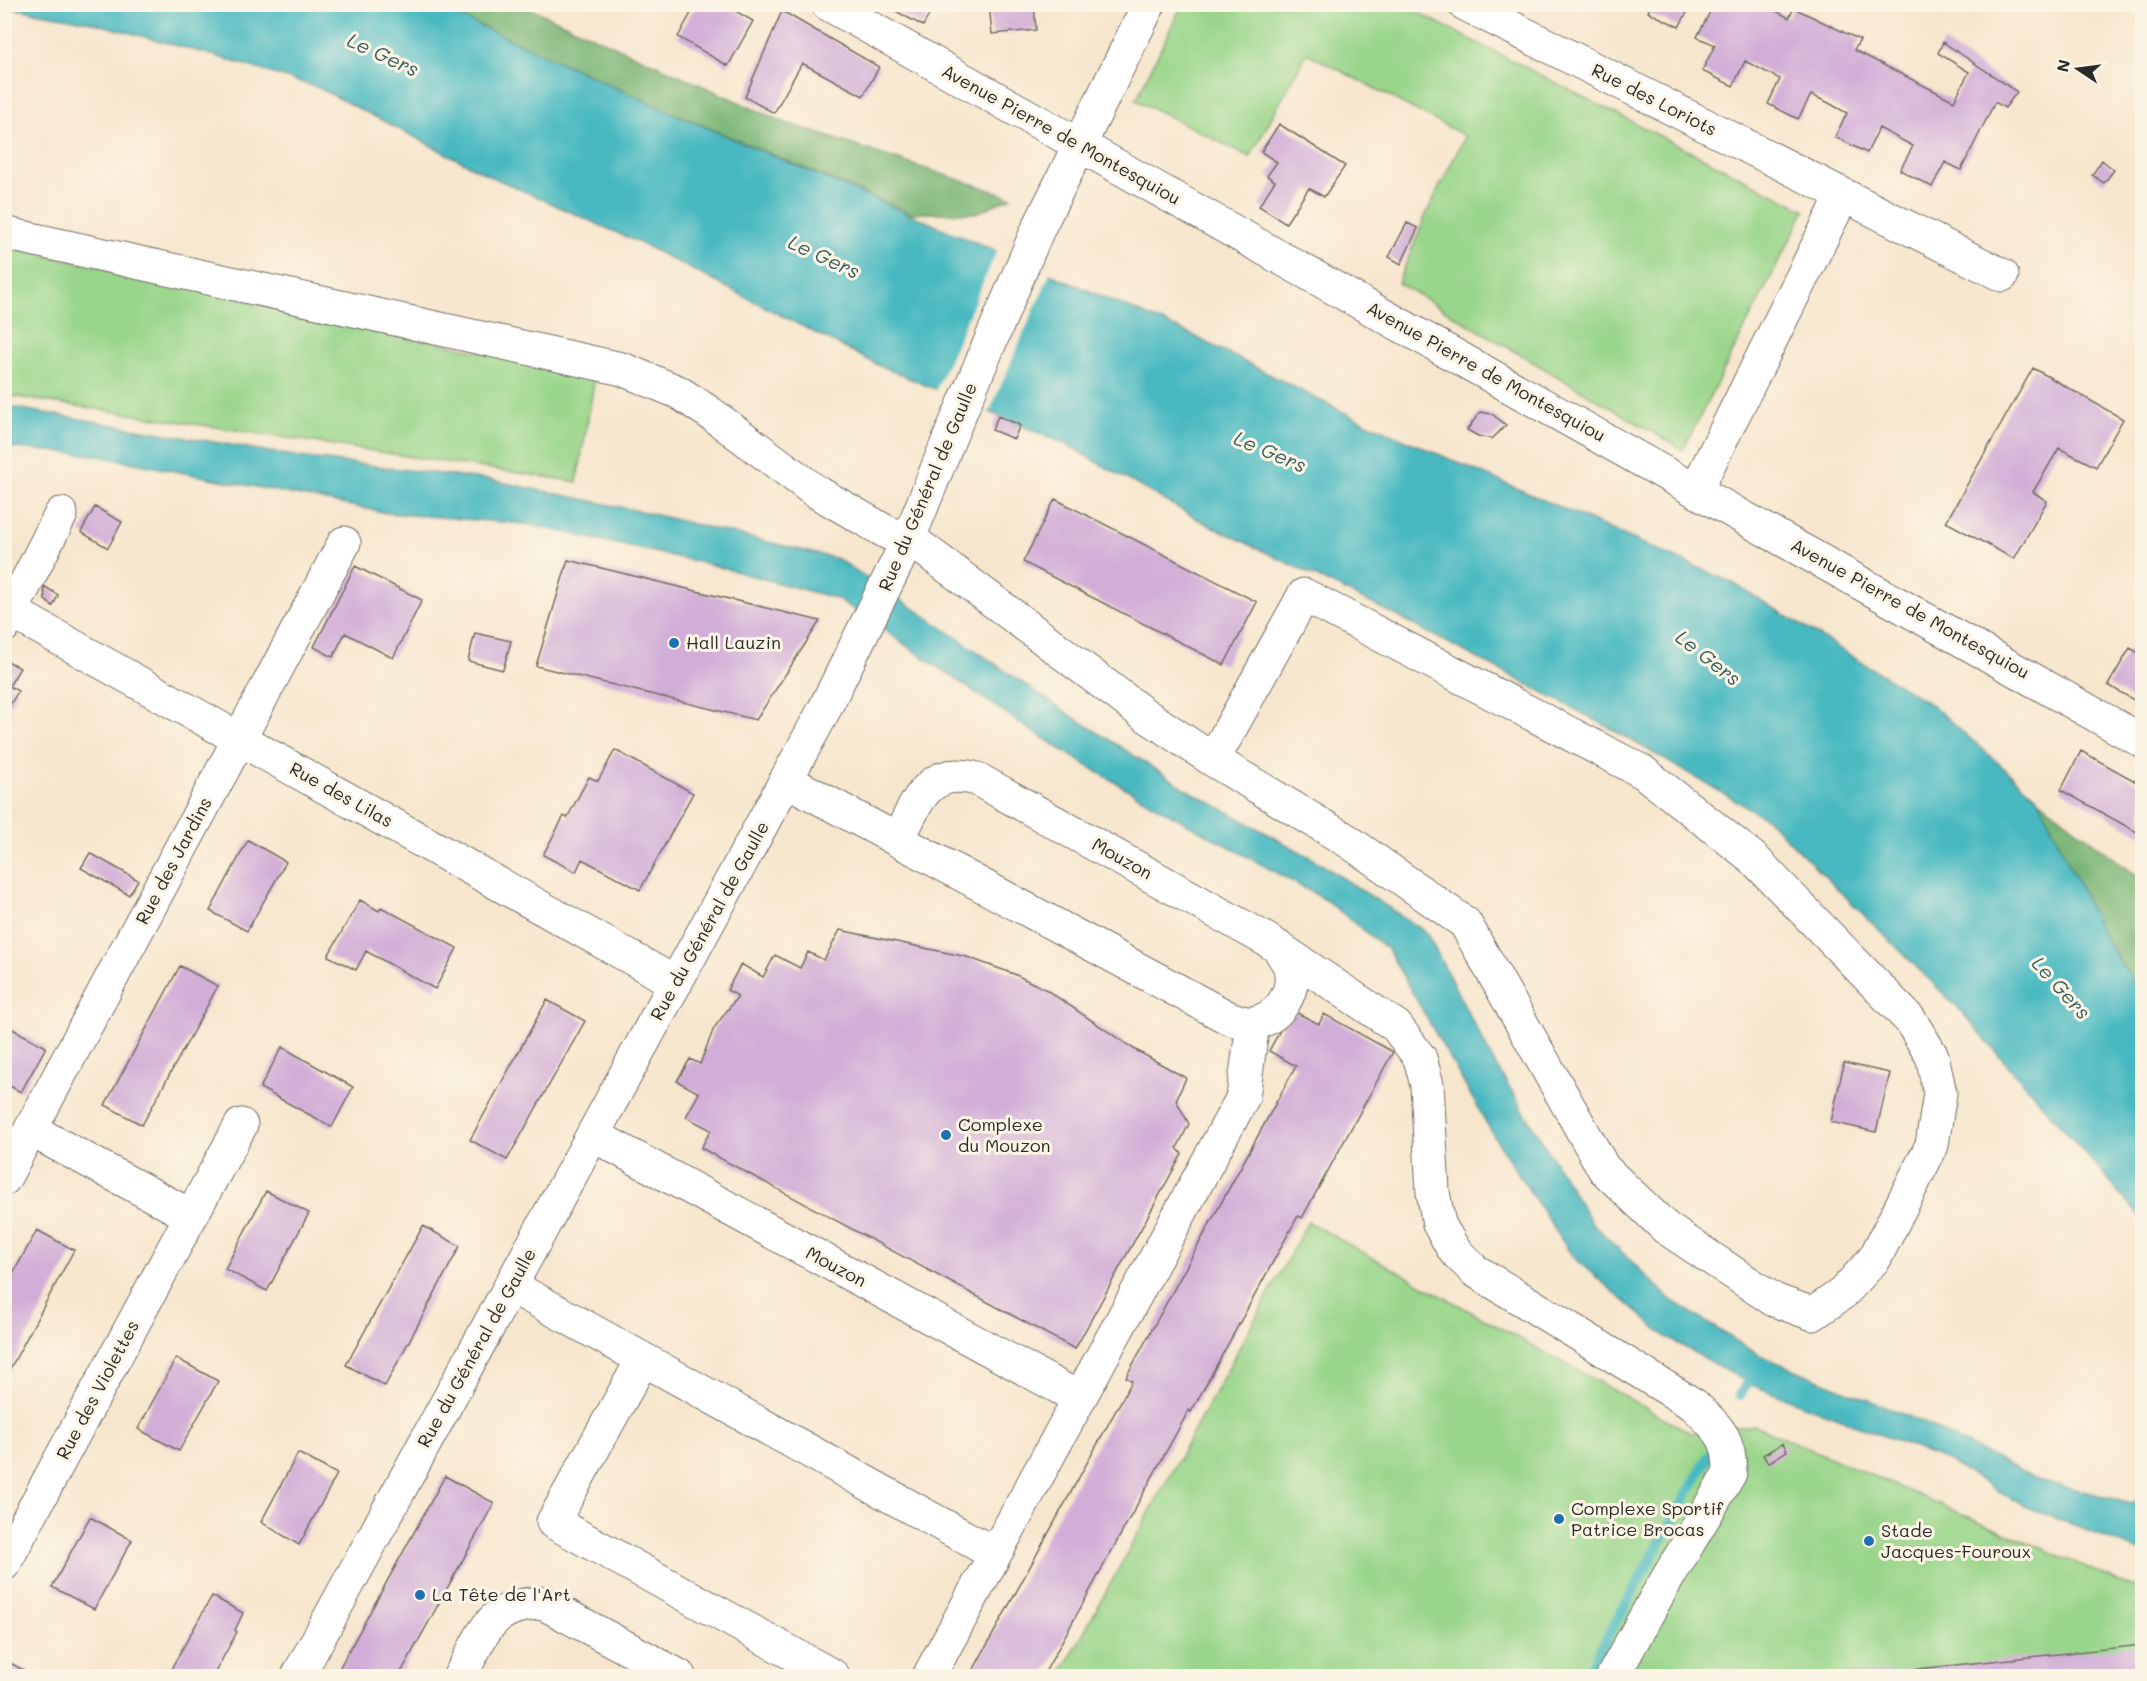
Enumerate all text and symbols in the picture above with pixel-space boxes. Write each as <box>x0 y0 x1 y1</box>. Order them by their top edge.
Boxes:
water label: Le Gers <box>343 26 423 82</box>
north arrow <box>2048 39 2108 99</box>
street label: Rue des Loriots <box>1588 57 1721 141</box>
text: N <box>2051 57 2074 74</box>
street label: Avenue Pierre de Montesquiou <box>938 58 1185 210</box>
water label: Le Gers <box>784 228 864 284</box>
street label: Avenue Pierre de Montesquiou <box>1363 295 1610 447</box>
street label: Rue du Général de Gaulle <box>872 379 982 595</box>
water label: Le Gers <box>1230 424 1311 478</box>
street label: Avenue Pierre de Montesquiou <box>1787 532 2034 684</box>
water label: Le Gers <box>1671 623 1747 691</box>
place label: Hall Lauzin <box>686 630 781 654</box>
marker: Hall Lauzin <box>667 636 681 650</box>
street label: Rue des Lilas <box>285 756 398 832</box>
street label: Rue des Jardins <box>129 793 217 928</box>
street label: Rue du Général de Gaulle <box>644 817 774 1024</box>
street label: Mouzon <box>1088 832 1157 885</box>
water label: Le Gers <box>2027 950 2097 1024</box>
place label: Complexe du Mouzon <box>958 1112 1051 1157</box>
marker: Complexe du Mouzon <box>939 1128 953 1142</box>
street label: Mouzon <box>802 1240 871 1292</box>
street label: Rue du Général de Gaulle <box>411 1244 541 1451</box>
street label: Rue des Violettes <box>50 1316 144 1463</box>
place label: Complexe Sportif Patrice Brocas <box>1571 1496 1724 1541</box>
marker: Complexe Sportif Patrice Brocas <box>1552 1512 1566 1526</box>
place label: Stade Jacques-Fouroux <box>1881 1518 2031 1563</box>
marker: Stade Jacques-Fouroux <box>1862 1534 1876 1548</box>
place label: La Tête de l'Art <box>432 1582 571 1606</box>
marker: La Tête de l'Art <box>413 1588 427 1602</box>

